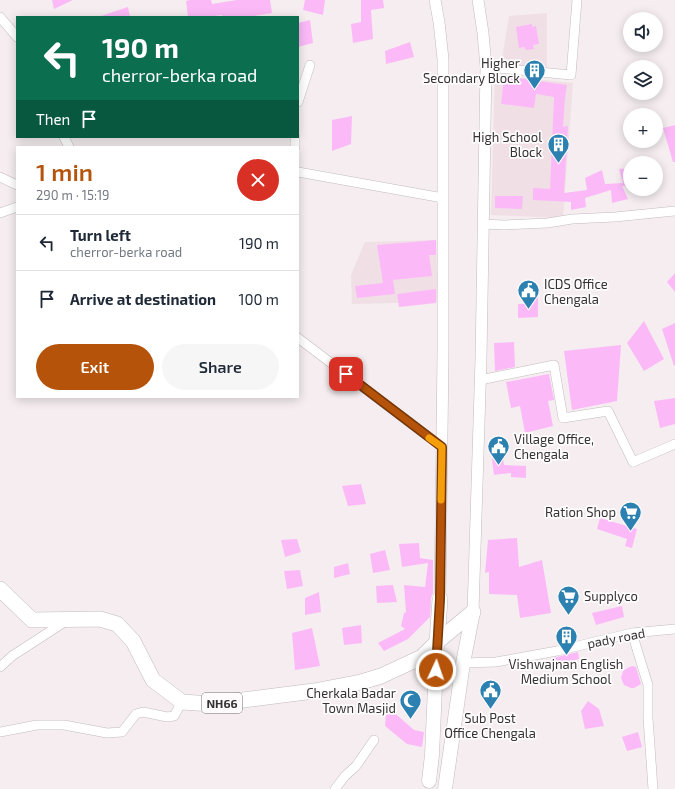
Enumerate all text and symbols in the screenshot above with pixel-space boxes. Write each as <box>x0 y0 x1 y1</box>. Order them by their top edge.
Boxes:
map controls <box>623 12 663 196</box>
button: sound <box>623 12 663 52</box>
text: 190 m <box>102 30 179 64</box>
icon: left <box>36 32 88 84</box>
place label: Higher Secondary Block <box>423 55 520 86</box>
building icon: Higher Secondary Block <box>522 57 548 90</box>
button: layers <box>623 60 663 100</box>
text: cherror-berka road <box>102 64 257 86</box>
icon: arrive <box>78 108 100 130</box>
button: + <box>623 108 663 148</box>
text: Then <box>36 110 70 128</box>
place label: High School Block <box>473 129 542 160</box>
building icon: High School Block <box>545 131 571 164</box>
button: − <box>623 156 663 196</box>
text: 1 min <box>36 157 93 186</box>
button: close <box>237 159 279 201</box>
text: 290 m · 15:19 <box>36 187 110 203</box>
text: Turn left <box>70 226 131 244</box>
icon: left <box>36 232 58 254</box>
text: 190 m <box>239 234 279 252</box>
text: cherror-berka road <box>70 244 182 260</box>
place label: ICDS Office Chengala <box>544 276 608 307</box>
public building icon: ICDS Office Chengala <box>515 278 541 311</box>
icon: arrive <box>36 288 58 310</box>
text: Arrive at destination <box>70 290 216 308</box>
text: 100 m <box>238 290 279 308</box>
button: Exit <box>36 344 154 390</box>
button: Share <box>162 344 279 390</box>
pin <box>329 357 363 391</box>
icon: arrive <box>335 363 357 385</box>
place label: Village Office, Chengala <box>514 431 594 462</box>
public building icon: Village Office, Chengala <box>485 433 511 466</box>
supermarket icon: Ration Shop <box>618 499 644 532</box>
place label: Ration Shop <box>545 504 616 520</box>
supermarket icon: Supplyco <box>556 583 582 616</box>
place label: Supplyco <box>584 588 638 604</box>
building icon: Vishwajnan English Medium School <box>553 623 579 656</box>
street label: pady road <box>586 625 646 651</box>
position arrow <box>415 649 457 691</box>
place label: Vishwajnan English Medium School <box>509 656 623 687</box>
public building icon: Sub Post Office Chengala <box>477 677 503 710</box>
place label: Cherkala Badar Town Masjid <box>306 685 396 716</box>
mosque icon: Cherkala Badar Town Masjid <box>398 687 424 720</box>
road number: NH66 <box>202 693 242 713</box>
place label: Sub Post Office Chengala <box>444 710 536 741</box>

